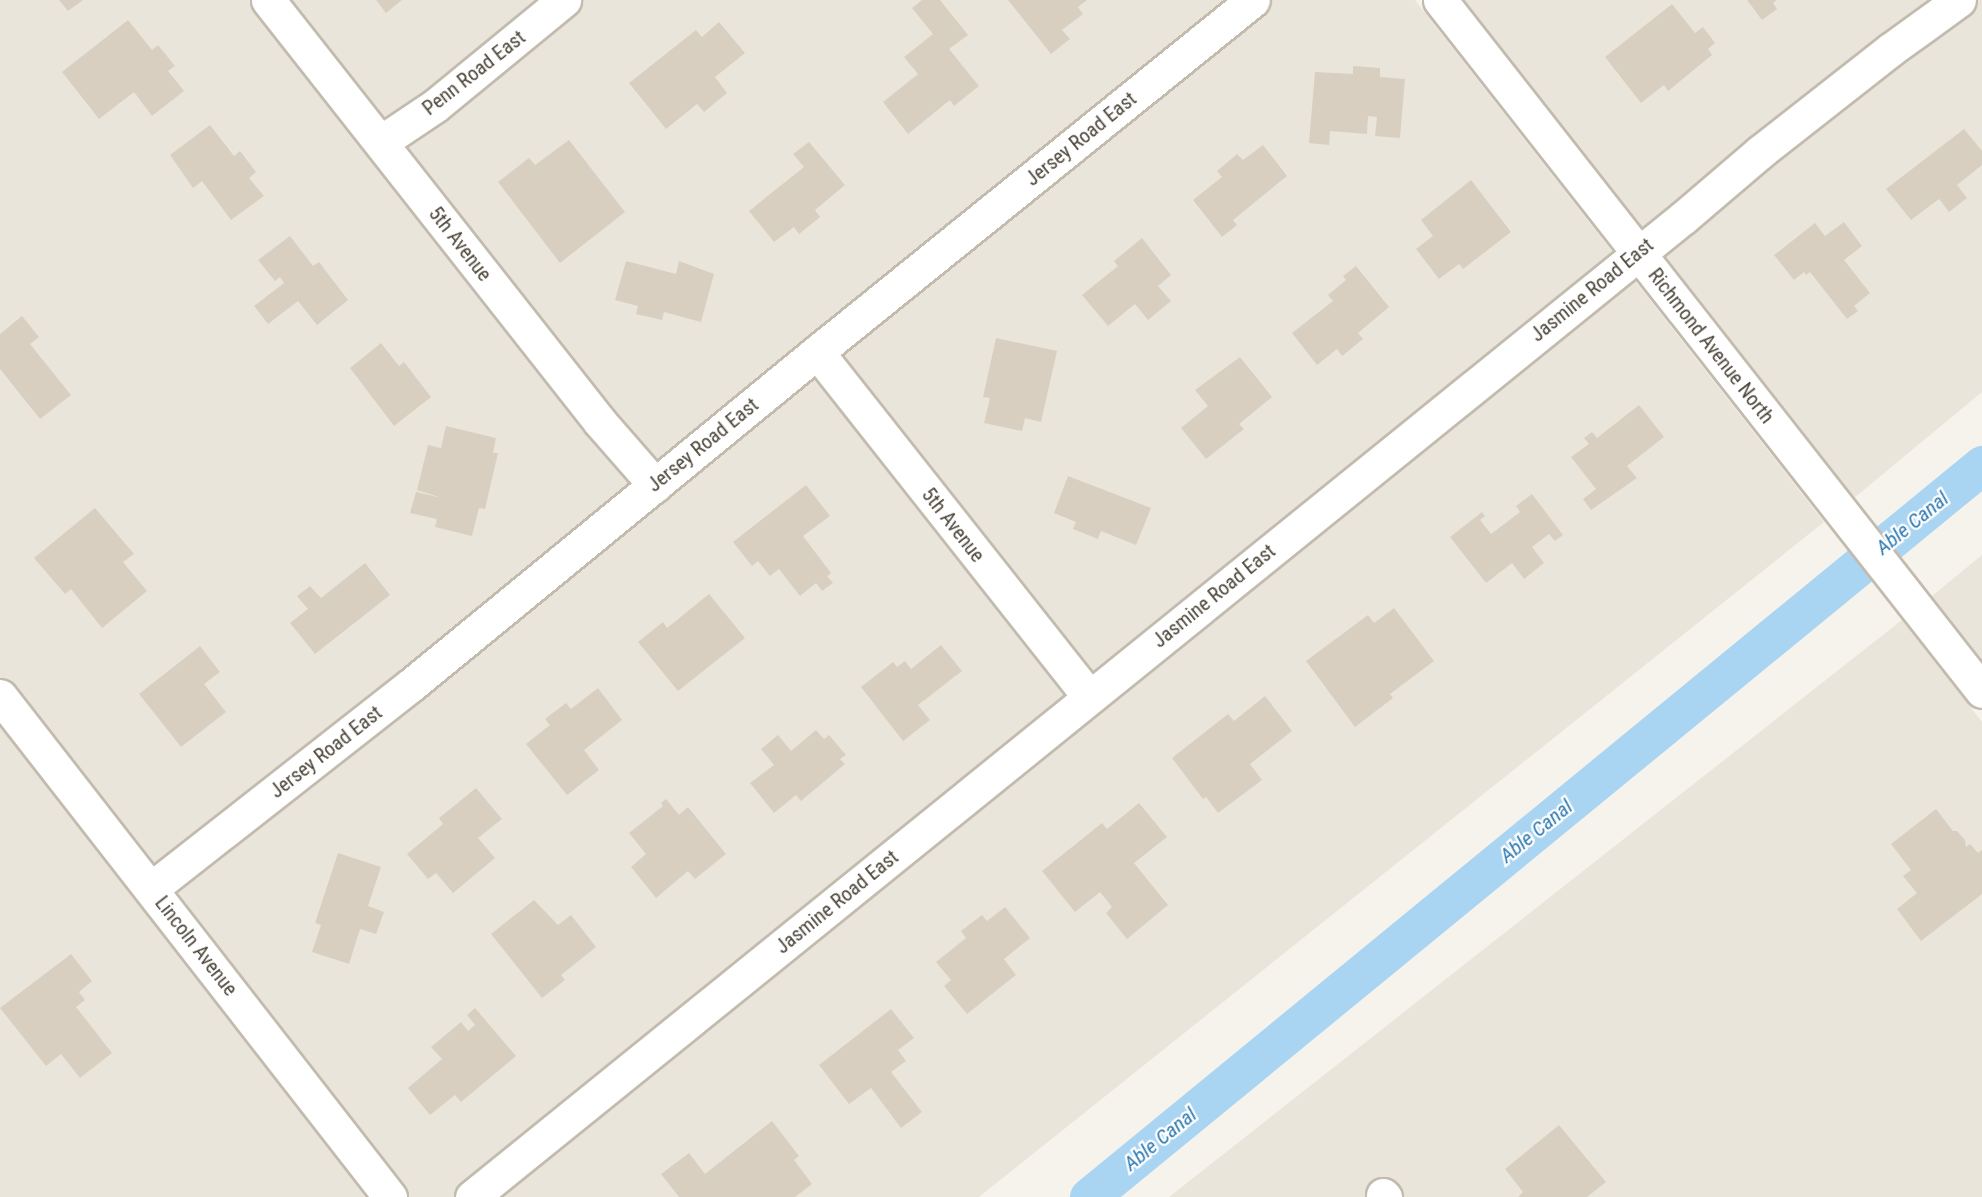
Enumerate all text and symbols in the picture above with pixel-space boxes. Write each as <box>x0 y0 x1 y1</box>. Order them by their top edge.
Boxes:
street label: Penn Road East <box>418 25 530 121</box>
street label: Jersey Road East <box>1021 87 1141 191</box>
street label: 5th Avenue <box>424 202 496 286</box>
street label: Jasmine Road East <box>1526 233 1658 347</box>
street label: Richmond Avenue North <box>1643 264 1779 428</box>
street label: Jersey Road East <box>643 393 763 497</box>
street label: 5th Avenue <box>917 483 989 567</box>
water label: Able Canal <box>1870 486 1954 560</box>
street label: Jasmine Road East <box>1148 539 1280 653</box>
street label: Jersey Road East <box>265 701 387 803</box>
water label: Able Canal <box>1494 794 1578 868</box>
street label: Jasmine Road East <box>771 845 903 959</box>
street label: Lincoln Avenue <box>150 892 242 1000</box>
water label: Able Canal <box>1118 1102 1202 1176</box>

